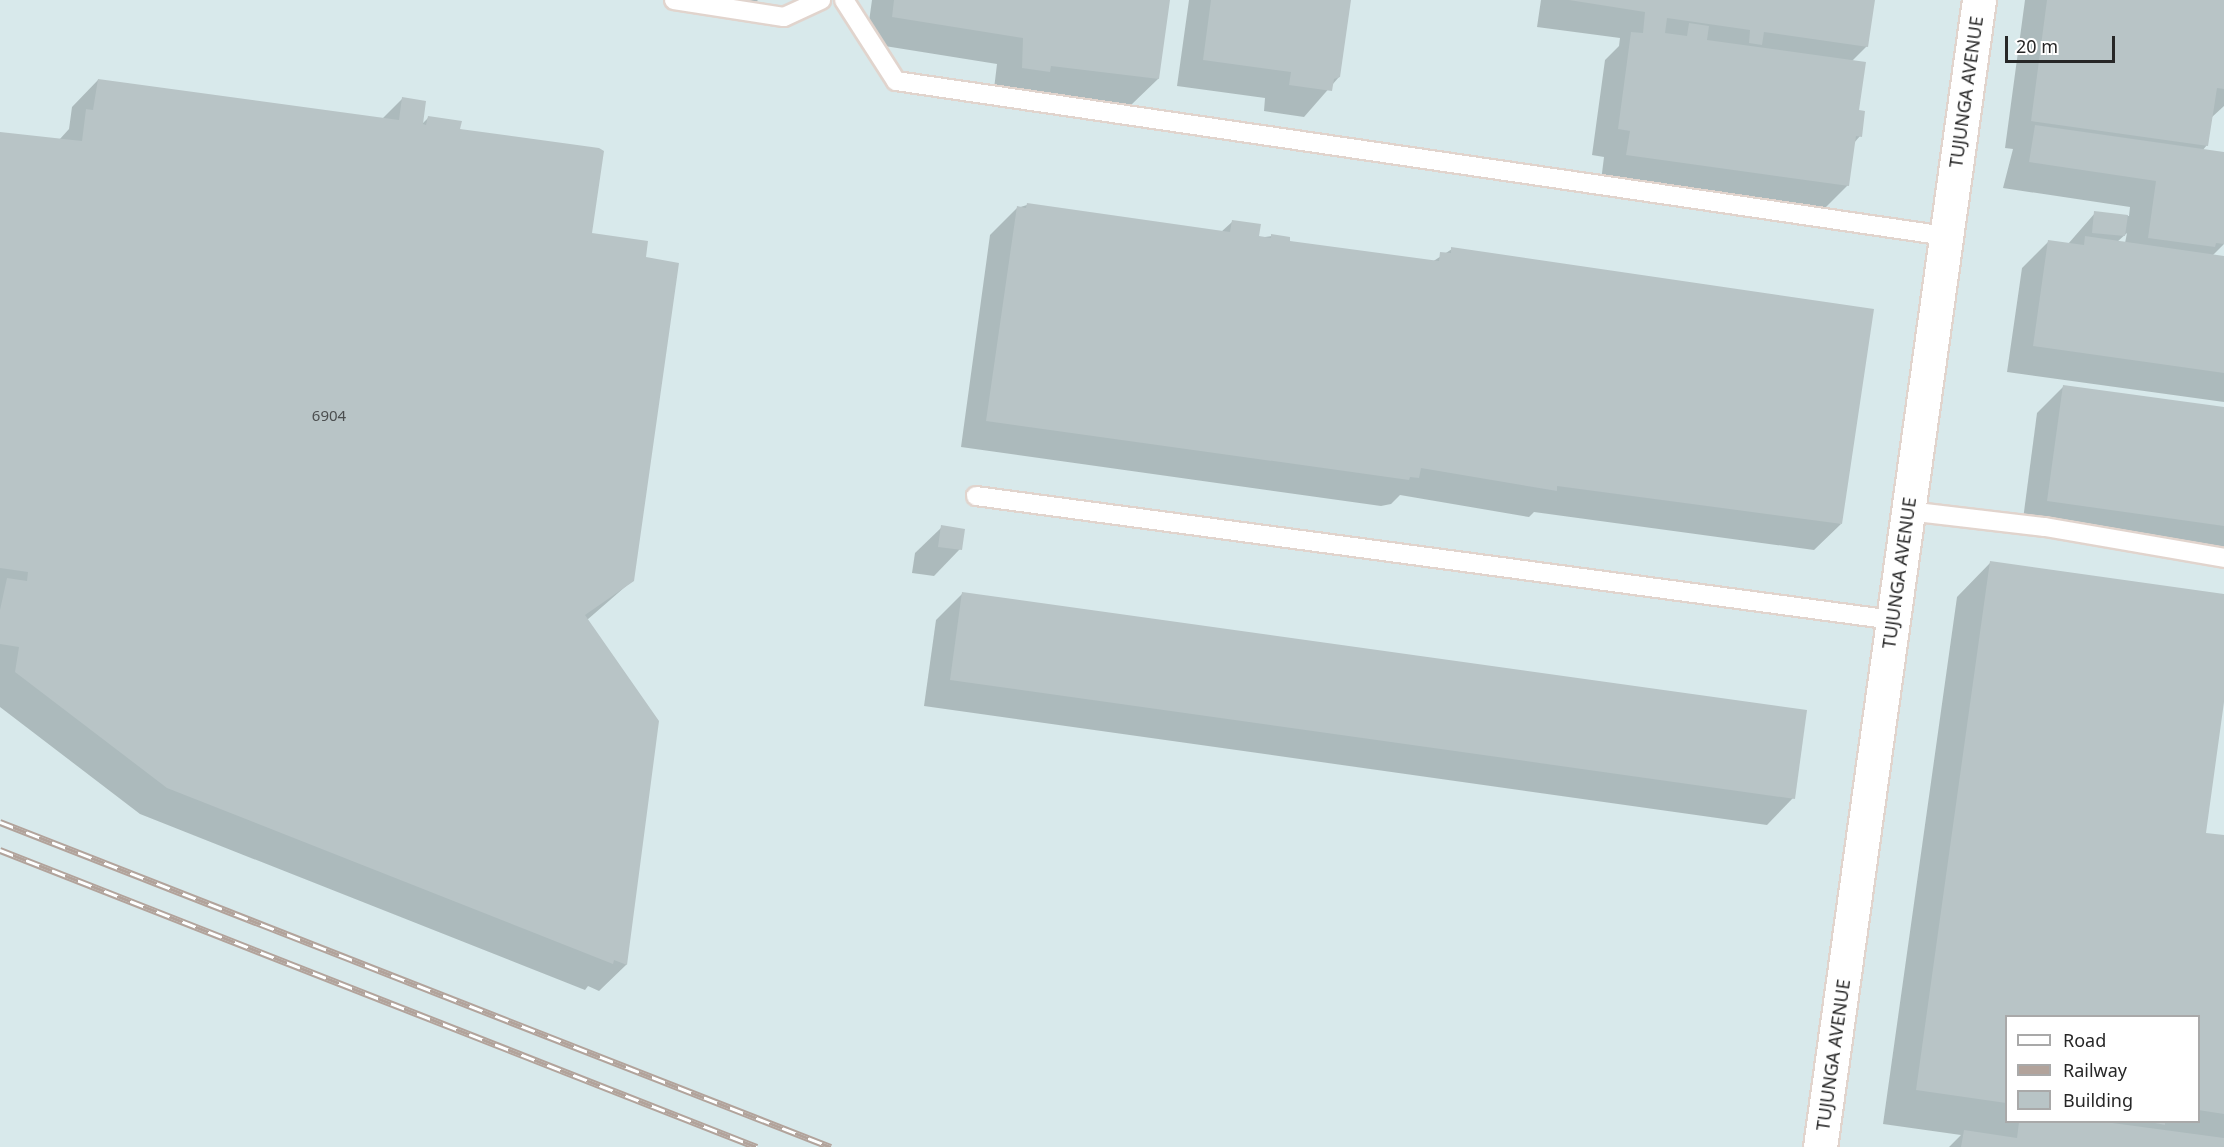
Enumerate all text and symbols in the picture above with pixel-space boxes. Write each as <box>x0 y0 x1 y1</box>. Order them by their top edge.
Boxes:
street label: TUJUNGA AVENUE <box>1945 15 1987 169</box>
scale bar <box>2008 24 2118 62</box>
text: 20 m <box>2016 34 2058 58</box>
house number: 6904 <box>312 407 346 425</box>
street label: TUJUNGA AVENUE <box>1878 496 1920 650</box>
street label: TUJUNGA AVENUE <box>1812 978 1854 1132</box>
legend <box>2005 1015 2200 1123</box>
text: Road <box>2063 1028 2106 1052</box>
text: Railway <box>2063 1058 2127 1082</box>
text: Building <box>2063 1088 2133 1112</box>

